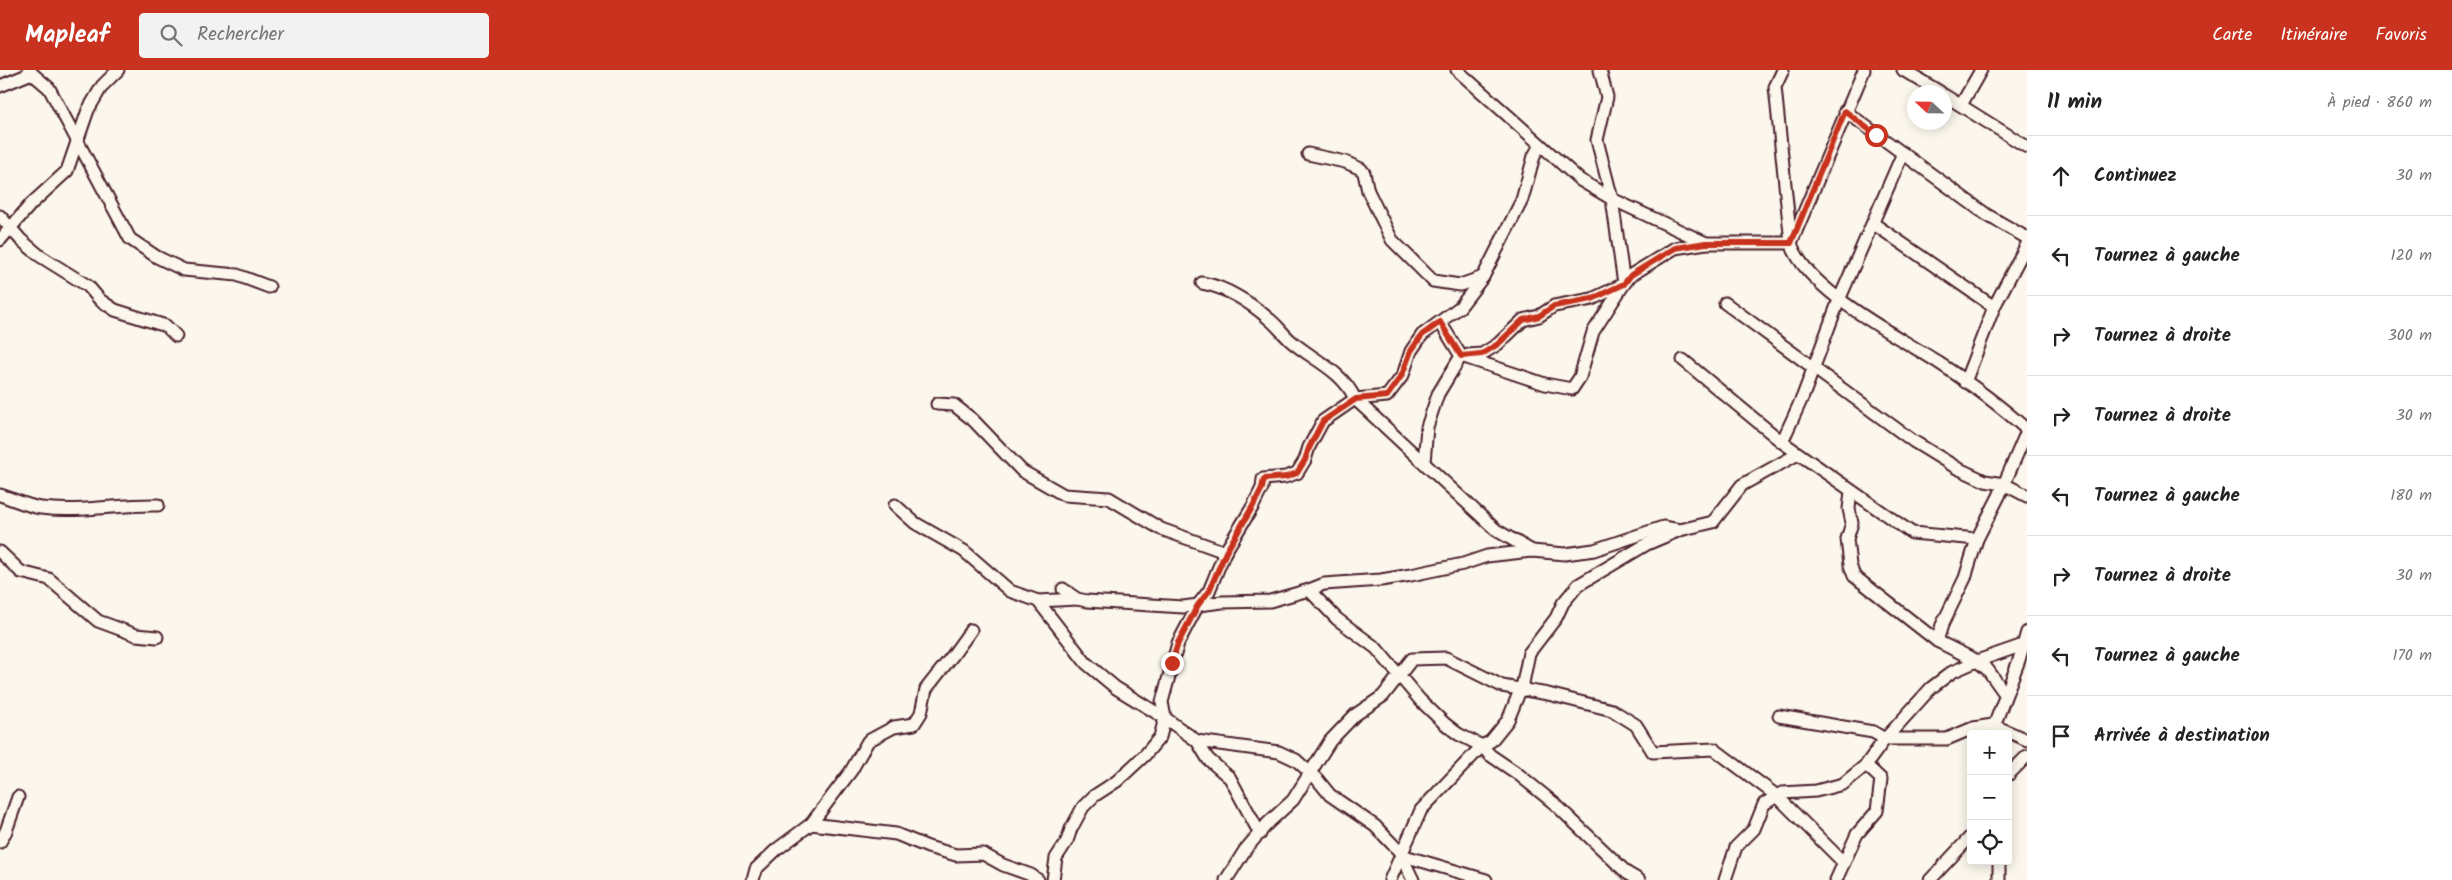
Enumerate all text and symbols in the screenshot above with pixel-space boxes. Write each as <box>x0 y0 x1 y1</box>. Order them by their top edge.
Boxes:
search box <box>139 13 489 58</box>
text: Mapleaf <box>25 16 109 55</box>
text: Rechercher <box>197 20 284 50</box>
icon: search <box>157 21 185 49</box>
text: Carte <box>2212 21 2252 50</box>
text: Itinéraire <box>2280 21 2347 50</box>
text: Favoris <box>2375 21 2427 50</box>
north arrow <box>1907 85 1952 130</box>
text: 11 min <box>2047 86 2102 119</box>
text: À pied · 860 m <box>2327 90 2432 115</box>
route start <box>1865 124 1888 147</box>
text: Continuez <box>2094 161 2177 191</box>
icon: ahead <box>2047 162 2075 190</box>
text: 30 m <box>2396 163 2432 188</box>
text: Tournez à gauche <box>2094 241 2240 271</box>
icon: left <box>2047 242 2075 270</box>
text: 120 m <box>2391 243 2432 268</box>
text: Tournez à droite <box>2094 321 2231 351</box>
icon: right <box>2047 322 2075 350</box>
text: 300 m <box>2388 323 2432 348</box>
text: Tournez à droite <box>2094 401 2231 431</box>
icon: right <box>2047 402 2075 430</box>
text: 30 m <box>2396 403 2432 428</box>
text: Tournez à gauche <box>2094 481 2240 511</box>
icon: left <box>2047 482 2075 510</box>
text: 180 m <box>2390 483 2432 508</box>
text: Tournez à droite <box>2094 561 2231 591</box>
icon: right <box>2047 562 2075 590</box>
text: 30 m <box>2396 563 2432 588</box>
text: Tournez à gauche <box>2094 641 2240 671</box>
icon: left <box>2047 642 2075 670</box>
text: 170 m <box>2392 643 2432 668</box>
route end <box>1161 652 1184 675</box>
text: Arrivée à destination <box>2094 721 2270 751</box>
icon: arrive <box>2047 722 2075 750</box>
map controls <box>1967 730 2012 865</box>
button: + <box>1967 730 2012 775</box>
button: − <box>1967 775 2012 820</box>
button: locate <box>1967 820 2012 865</box>

